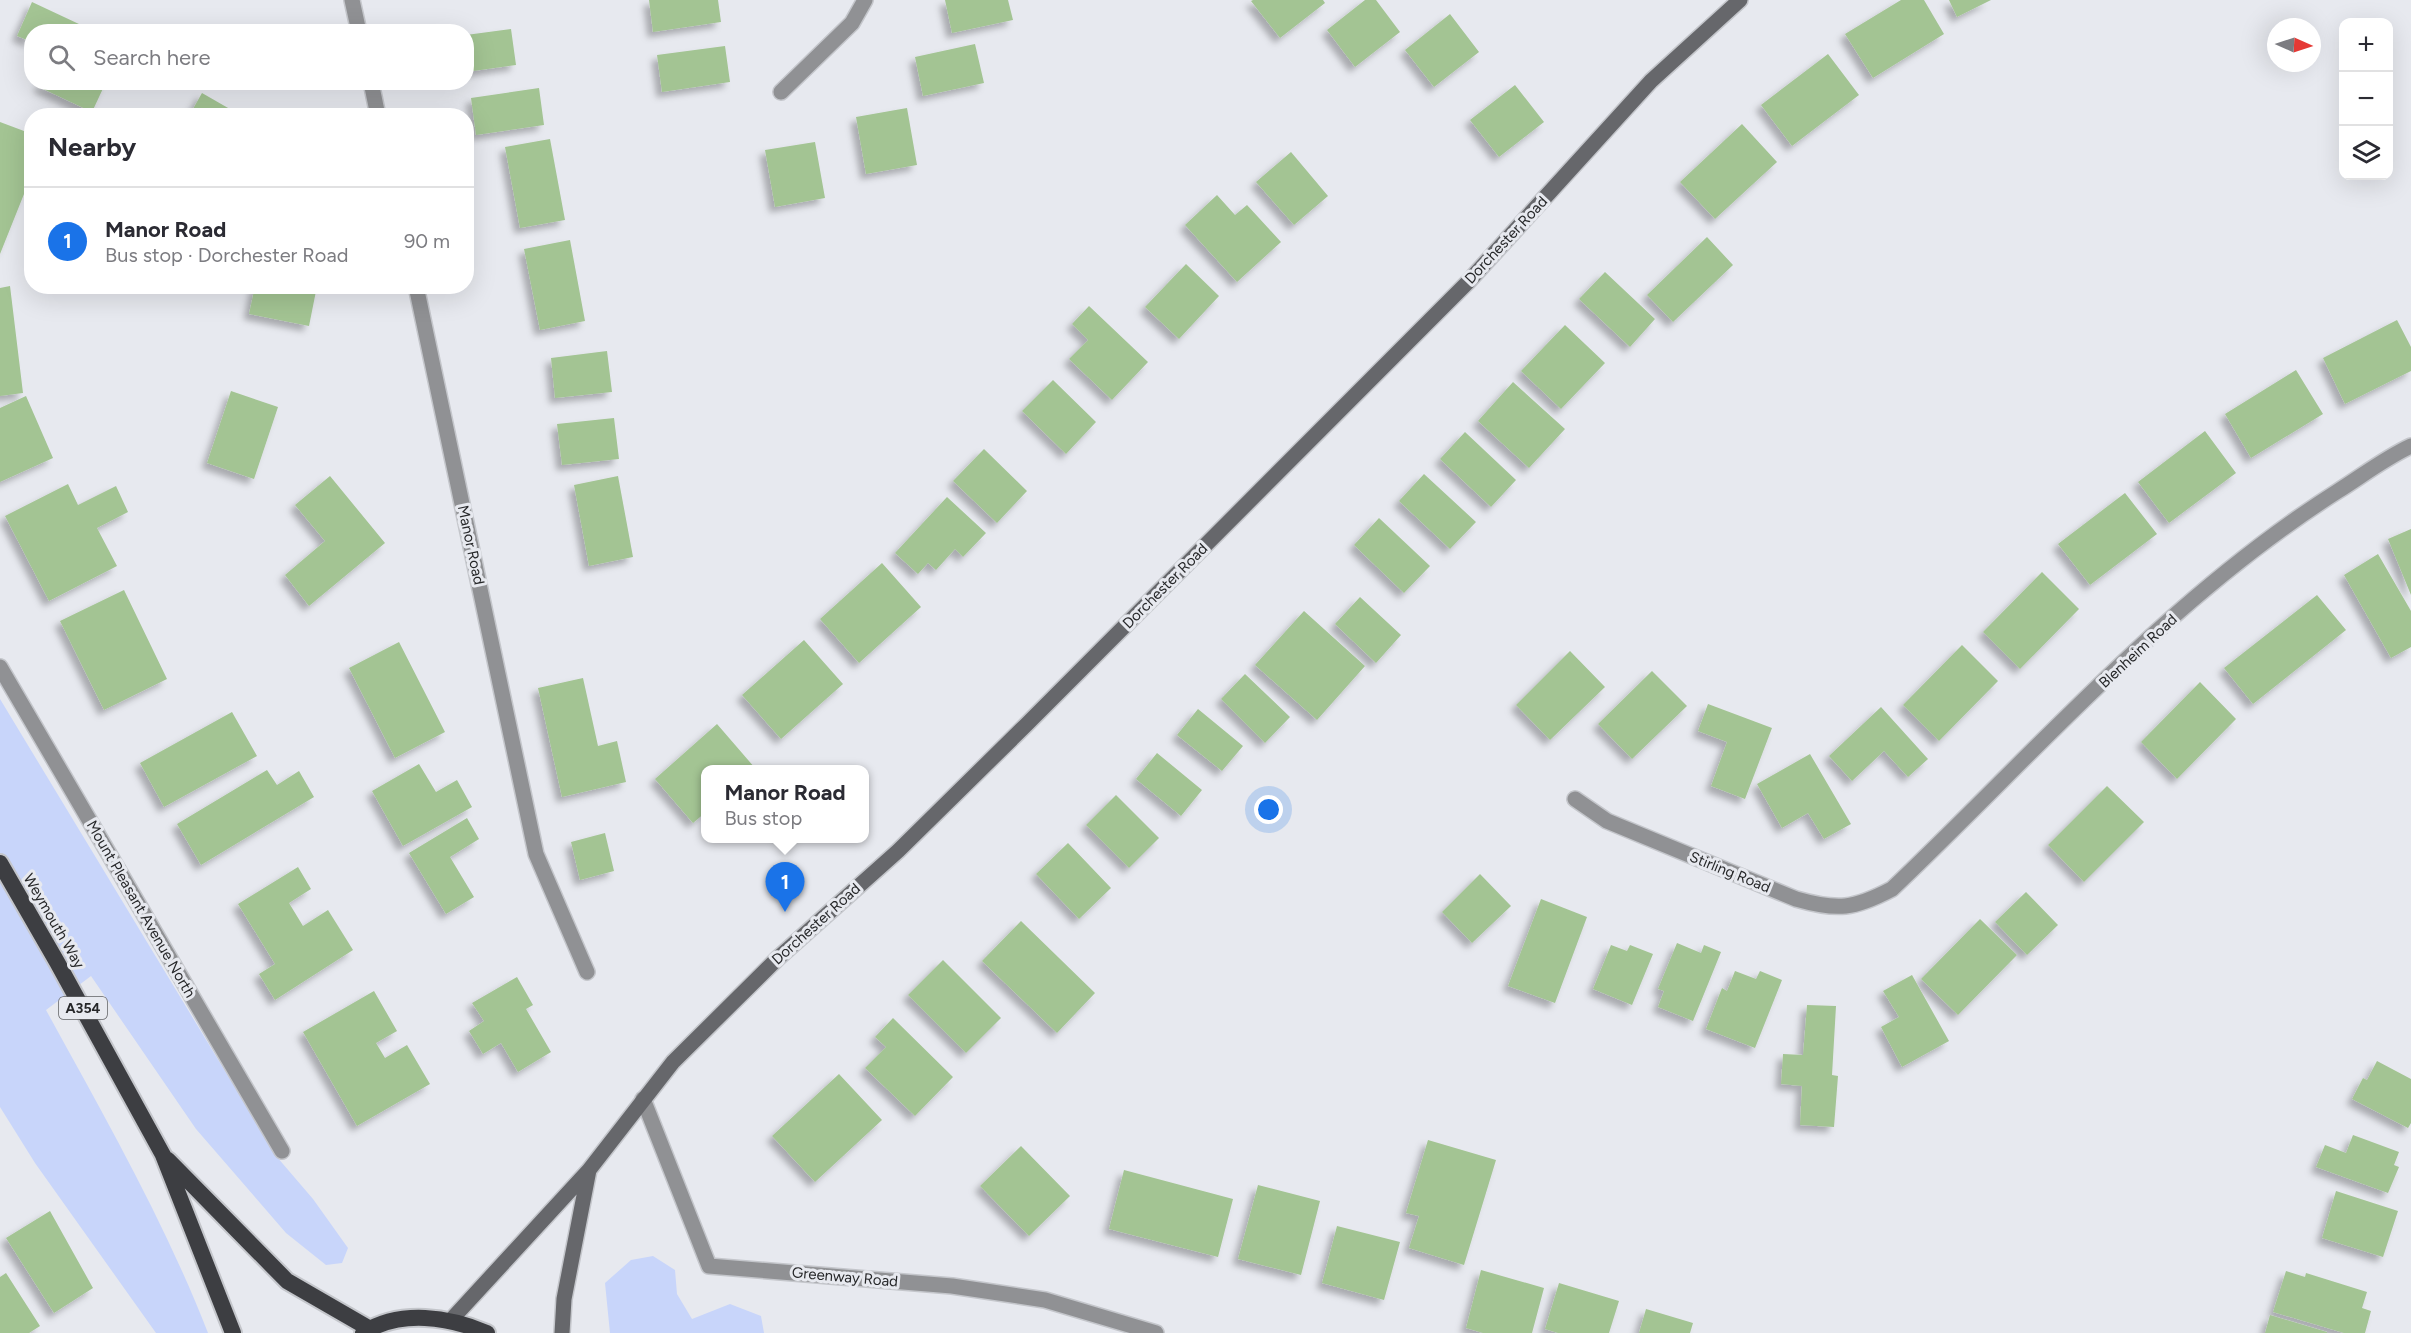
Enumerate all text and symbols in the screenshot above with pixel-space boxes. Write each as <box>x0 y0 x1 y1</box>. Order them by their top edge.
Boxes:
north arrow <box>2267 18 2321 72</box>
map controls <box>2339 18 2393 180</box>
button: + <box>2339 18 2393 72</box>
search box <box>24 24 474 90</box>
icon: search <box>45 41 78 74</box>
text: Search here <box>93 44 211 71</box>
button: − <box>2339 72 2393 126</box>
button: layers <box>2339 126 2393 180</box>
text: Nearby <box>48 131 136 163</box>
street label: Dorchester Road <box>1461 193 1551 287</box>
text: Manor Road <box>105 216 226 243</box>
text: 1 <box>63 229 72 253</box>
text: 90 m <box>404 229 450 253</box>
text: Bus stop · Dorchester Road <box>105 243 348 267</box>
street label: Manor Road <box>454 504 488 586</box>
street label: Dorchester Road <box>1119 540 1211 632</box>
street label: Blenheim Road <box>2095 610 2181 692</box>
popup <box>701 765 869 843</box>
text: Manor Road <box>724 779 846 806</box>
your location <box>1254 795 1283 824</box>
text: Bus stop <box>724 806 802 830</box>
street label: Mount Pleasant Avenue North <box>83 817 199 1001</box>
street label: Stirling Road <box>1687 848 1773 896</box>
pin: 1 <box>766 862 804 912</box>
street label: Weymouth Way <box>20 870 88 972</box>
street label: Dorchester Road <box>768 880 864 968</box>
road number: A354 <box>59 997 107 1019</box>
street label: Greenway Road <box>791 1263 899 1291</box>

